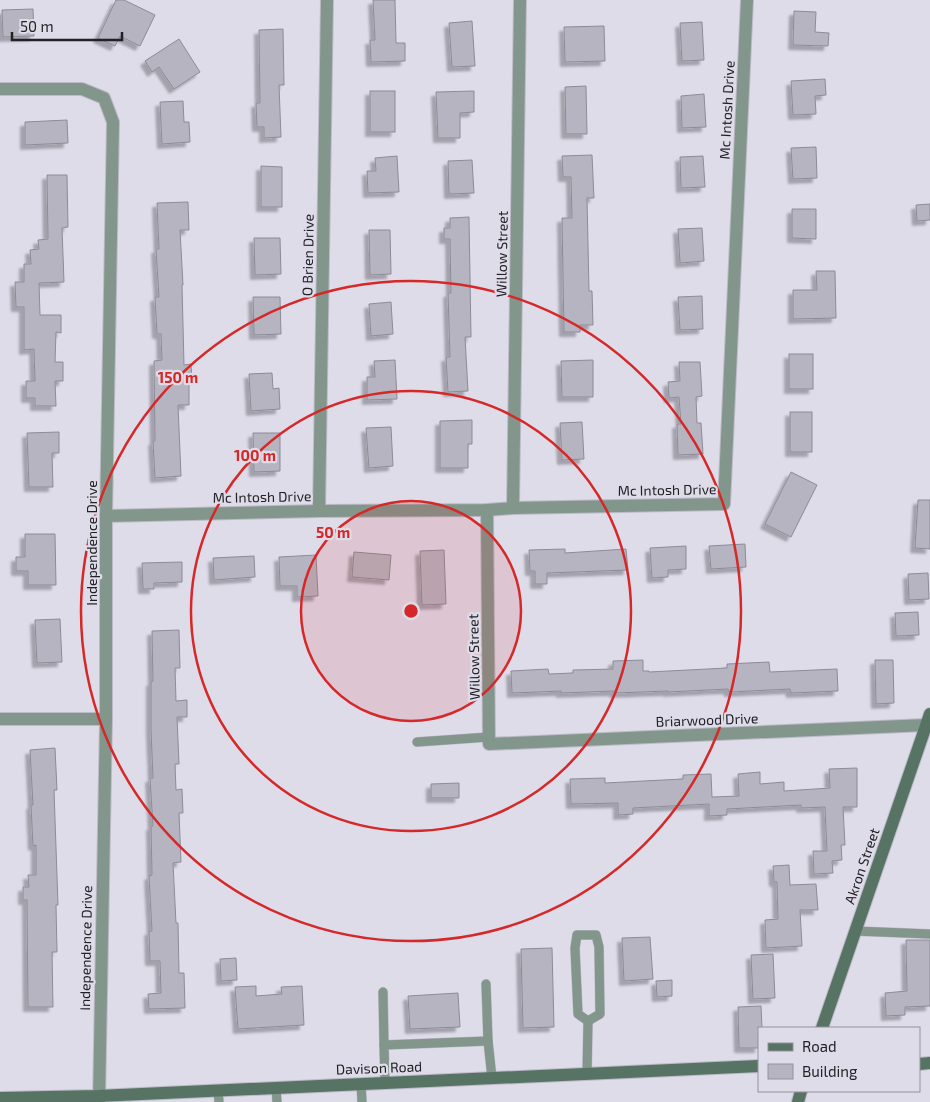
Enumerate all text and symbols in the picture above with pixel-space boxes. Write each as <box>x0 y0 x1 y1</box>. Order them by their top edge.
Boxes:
scale bar <box>12 10 122 42</box>
text: 50 m <box>20 17 54 35</box>
street label: Mc Intosh Drive <box>715 60 738 160</box>
street label: Willow Street <box>492 211 511 297</box>
street label: O Brien Drive <box>298 214 317 296</box>
text: 150 m <box>158 368 198 386</box>
text: 100 m <box>234 446 276 464</box>
street label: Independence Drive <box>83 480 100 606</box>
street label: Mc Intosh Drive <box>617 480 717 499</box>
street label: Mc Intosh Drive <box>212 487 312 506</box>
text: 50 m <box>316 523 350 541</box>
centre of rings <box>402 602 420 620</box>
street label: Willow Street <box>464 614 483 700</box>
street label: Briarwood Drive <box>655 709 759 730</box>
street label: Akron Street <box>841 826 882 906</box>
street label: Independence Drive <box>76 885 95 1011</box>
legend <box>758 1027 920 1092</box>
text: Road <box>802 1037 837 1055</box>
street label: Davison Road <box>335 1057 422 1078</box>
text: Building <box>802 1062 858 1080</box>

